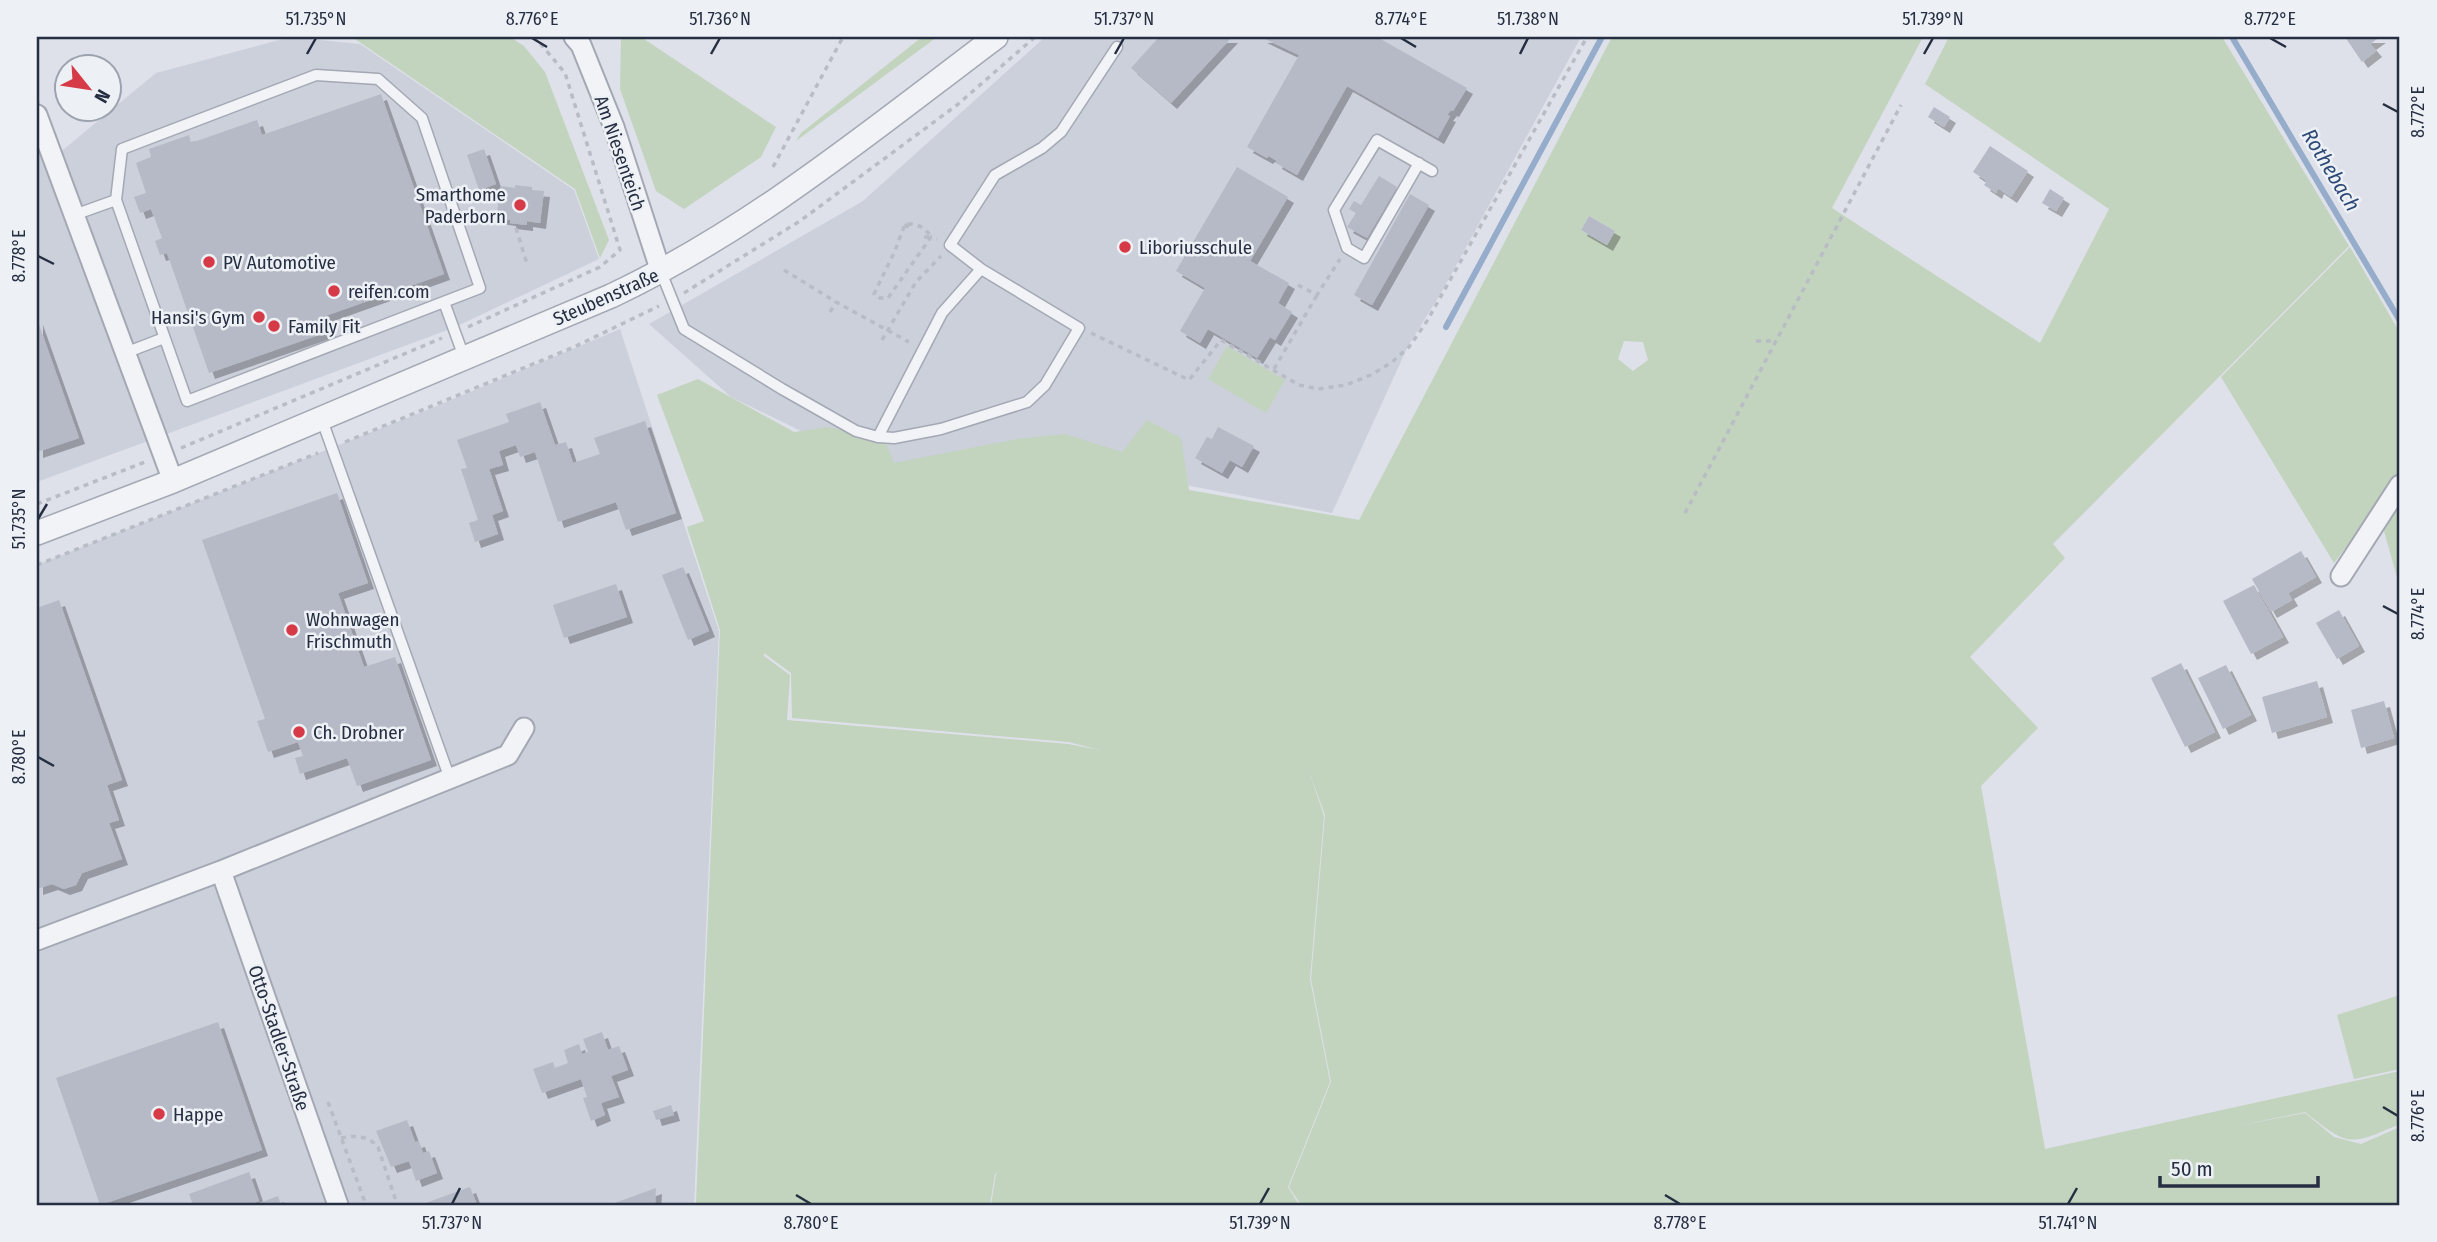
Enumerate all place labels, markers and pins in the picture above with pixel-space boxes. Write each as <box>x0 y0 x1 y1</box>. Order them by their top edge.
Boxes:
place label: Smarthome Paderborn <box>416 183 506 228</box>
marker: Smarthome Paderborn <box>512 197 528 213</box>
place label: Liboriusschule <box>1139 236 1252 259</box>
marker: Liboriusschule <box>1117 239 1133 255</box>
place label: PV Automotive <box>223 251 336 274</box>
marker: PV Automotive <box>201 254 217 270</box>
place label: reifen.com <box>348 280 430 303</box>
marker: reifen.com <box>326 283 342 299</box>
place label: Hansi's Gym <box>151 306 245 329</box>
marker: Hansi's Gym <box>251 309 267 325</box>
place label: Family Fit <box>288 315 361 338</box>
marker: Family Fit <box>266 318 282 334</box>
place label: Wohnwagen Frischmuth <box>306 608 399 653</box>
marker: Wohnwagen Frischmuth <box>284 622 300 638</box>
place label: Ch. Drobner <box>313 721 405 744</box>
marker: Ch. Drobner <box>291 724 307 740</box>
place label: Happe <box>173 1103 223 1126</box>
marker: Happe <box>151 1106 167 1122</box>

